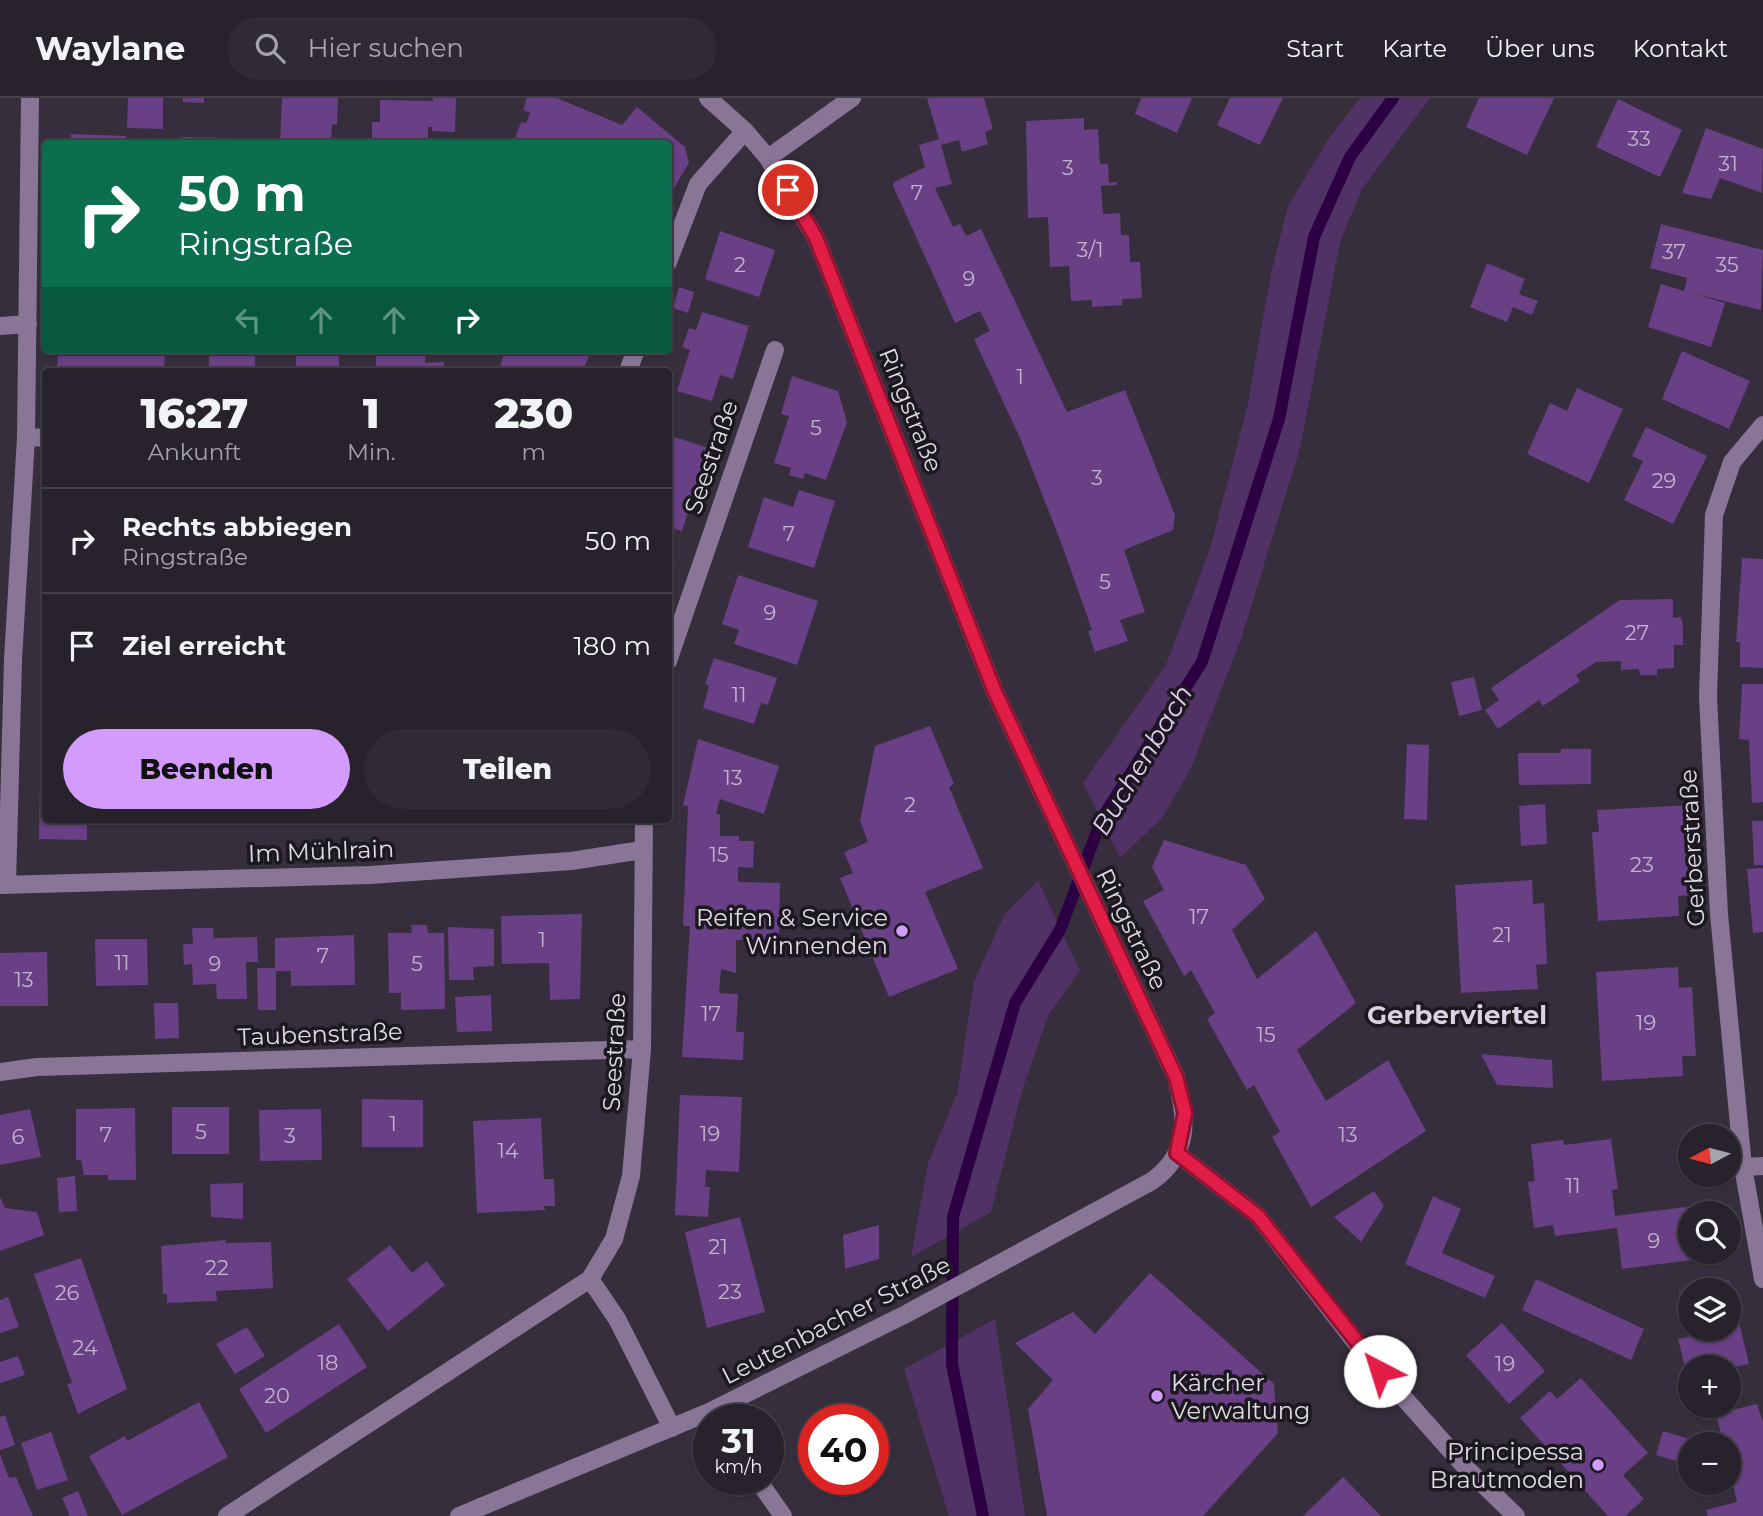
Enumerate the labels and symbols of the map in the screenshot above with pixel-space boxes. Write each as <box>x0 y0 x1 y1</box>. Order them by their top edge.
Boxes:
house number: 33 <box>1627 126 1651 151</box>
house number: 31 <box>1718 151 1738 176</box>
house number: 3 <box>1062 155 1074 180</box>
pin <box>758 160 818 220</box>
house number: 7 <box>911 180 923 205</box>
house number: 3/1 <box>1076 237 1104 262</box>
house number: 37 <box>1662 239 1686 264</box>
house number: 2 <box>734 252 746 277</box>
house number: 35 <box>1715 252 1739 277</box>
house number: 9 <box>963 266 975 291</box>
street label: Ringstraße <box>873 344 949 476</box>
house number: 1 <box>1016 364 1024 389</box>
street label: Seestraße <box>678 396 744 518</box>
house number: 5 <box>810 415 822 440</box>
house number: 3 <box>1091 465 1103 490</box>
house number: 29 <box>1652 468 1676 493</box>
house number: 7 <box>783 521 795 546</box>
house number: 5 <box>1099 569 1111 594</box>
house number: 9 <box>764 600 776 625</box>
house number: 27 <box>1625 620 1649 645</box>
water label: Buchenbach <box>1085 679 1199 841</box>
house number: 11 <box>731 682 747 707</box>
house number: 13 <box>723 765 743 790</box>
street label: Gerberstraße <box>1673 769 1711 927</box>
house number: 2 <box>904 792 916 817</box>
street label: Im Mühlrain <box>247 834 395 868</box>
house number: 15 <box>709 842 729 867</box>
house number: 23 <box>1630 852 1654 877</box>
street label: Ringstraße <box>1090 864 1174 994</box>
place label: Reifen & Service Winnenden <box>696 903 888 960</box>
house number: 17 <box>1189 904 1209 929</box>
house number: 21 <box>1492 922 1512 947</box>
marker: Reifen & Service Winnenden <box>894 923 910 939</box>
house number: 1 <box>538 927 546 952</box>
house number: 7 <box>317 943 329 968</box>
house number: 11 <box>114 950 130 975</box>
house number: 9 <box>209 951 221 976</box>
house number: 5 <box>411 951 423 976</box>
house number: 13 <box>14 967 34 992</box>
street label: Seestraße <box>596 992 632 1112</box>
district label: Gerberviertel <box>1367 999 1547 1031</box>
house number: 17 <box>701 1001 721 1026</box>
house number: 19 <box>1636 1010 1656 1035</box>
street label: Taubenstraße <box>237 1017 403 1051</box>
house number: 15 <box>1256 1022 1276 1047</box>
house number: 1 <box>389 1111 397 1136</box>
house number: 5 <box>195 1119 207 1144</box>
house number: 19 <box>700 1121 720 1146</box>
house number: 7 <box>100 1122 112 1147</box>
house number: 13 <box>1338 1122 1358 1147</box>
house number: 3 <box>284 1123 296 1148</box>
house number: 6 <box>12 1124 25 1149</box>
north arrow <box>1678 1124 1741 1186</box>
house number: 14 <box>497 1138 519 1163</box>
house number: 11 <box>1565 1173 1581 1198</box>
house number: 9 <box>1648 1228 1660 1253</box>
house number: 21 <box>708 1234 728 1259</box>
street label: Leutenbacher Straße <box>717 1250 955 1390</box>
house number: 22 <box>205 1255 229 1280</box>
house number: 23 <box>718 1279 742 1304</box>
house number: 26 <box>55 1280 80 1305</box>
position arrow <box>1343 1334 1417 1408</box>
house number: 24 <box>72 1335 98 1360</box>
house number: 18 <box>318 1350 338 1375</box>
house number: 19 <box>1495 1351 1515 1376</box>
place label: Kärcher Verwaltung <box>1171 1368 1310 1425</box>
house number: 20 <box>264 1383 290 1408</box>
marker: Kärcher Verwaltung <box>1149 1388 1165 1404</box>
speed limit sign: 40 <box>798 1404 889 1495</box>
place label: Principessa Brautmoden <box>1430 1437 1584 1494</box>
marker: Principessa Brautmoden <box>1590 1457 1606 1473</box>

